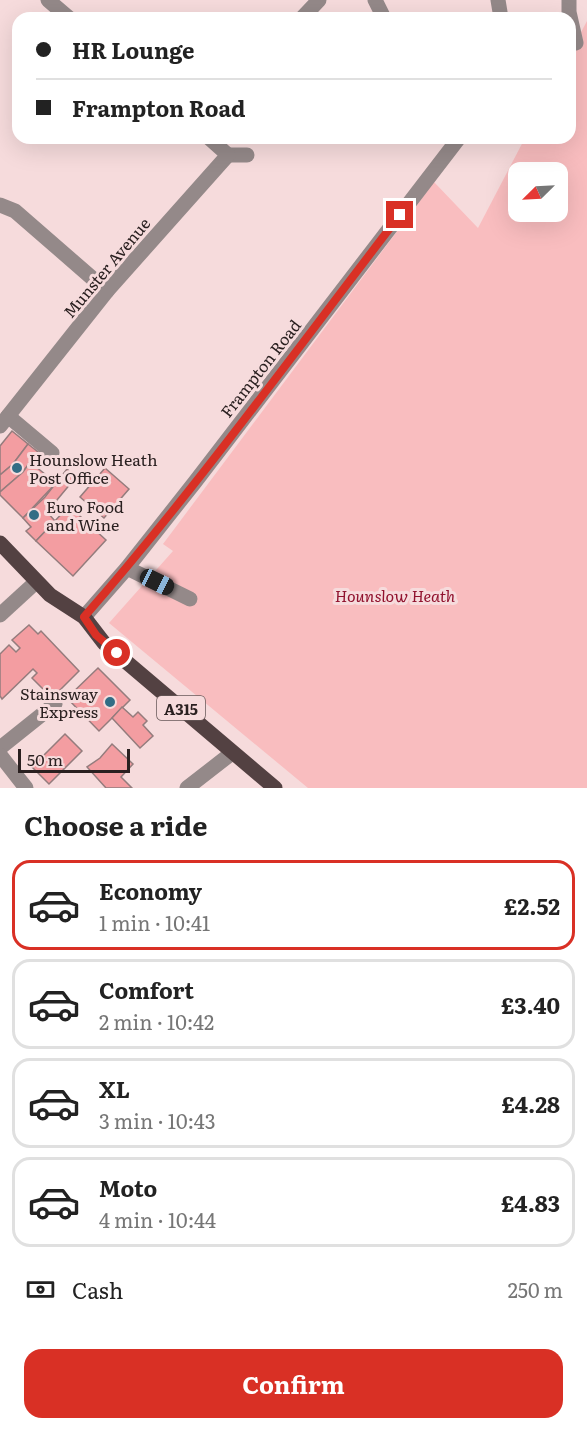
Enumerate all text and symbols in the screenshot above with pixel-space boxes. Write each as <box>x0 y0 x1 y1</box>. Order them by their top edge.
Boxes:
text: HR Lounge <box>72 33 194 66</box>
text: Frampton Road <box>72 91 245 124</box>
north arrow <box>508 162 568 222</box>
map controls <box>508 162 568 222</box>
route end <box>386 201 413 228</box>
street label: Munster Avenue <box>57 212 155 322</box>
street label: Frampton Road <box>214 314 306 422</box>
place label: Hounslow Heath Post Office <box>29 447 158 489</box>
marker: Hounslow Heath Post Office <box>10 461 24 475</box>
place label: Euro Food and Wine <box>46 494 124 536</box>
marker: Euro Food and Wine <box>27 508 41 522</box>
car <box>137 566 177 598</box>
park label: Hounslow Heath <box>335 583 456 607</box>
route start <box>103 639 130 666</box>
place label: Stainsway Express <box>20 681 99 723</box>
marker: Stainsway Express <box>103 695 117 709</box>
road number: A315 <box>157 696 205 720</box>
scale bar <box>18 746 130 774</box>
text: 50 m <box>27 747 63 771</box>
text: Choose a ride <box>24 804 207 844</box>
text: Economy <box>99 874 202 907</box>
icon: car <box>27 878 81 932</box>
text: £2.52 <box>504 889 560 922</box>
text: 1 min · 10:41 <box>99 907 210 937</box>
text: Comfort <box>99 973 194 1006</box>
icon: car <box>27 977 81 1031</box>
text: £3.40 <box>501 988 560 1021</box>
text: 2 min · 10:42 <box>99 1006 214 1036</box>
text: XL <box>99 1072 130 1105</box>
icon: car <box>27 1076 81 1130</box>
text: £4.28 <box>501 1087 560 1120</box>
text: 3 min · 10:43 <box>99 1105 216 1135</box>
text: Moto <box>99 1171 157 1204</box>
icon: car <box>27 1175 81 1229</box>
text: £4.83 <box>501 1186 560 1219</box>
text: 4 min · 10:44 <box>99 1204 216 1234</box>
icon: cash <box>24 1273 57 1306</box>
text: Cash <box>72 1273 123 1306</box>
text: 250 m <box>508 1274 563 1304</box>
button: Confirm <box>24 1349 563 1418</box>

